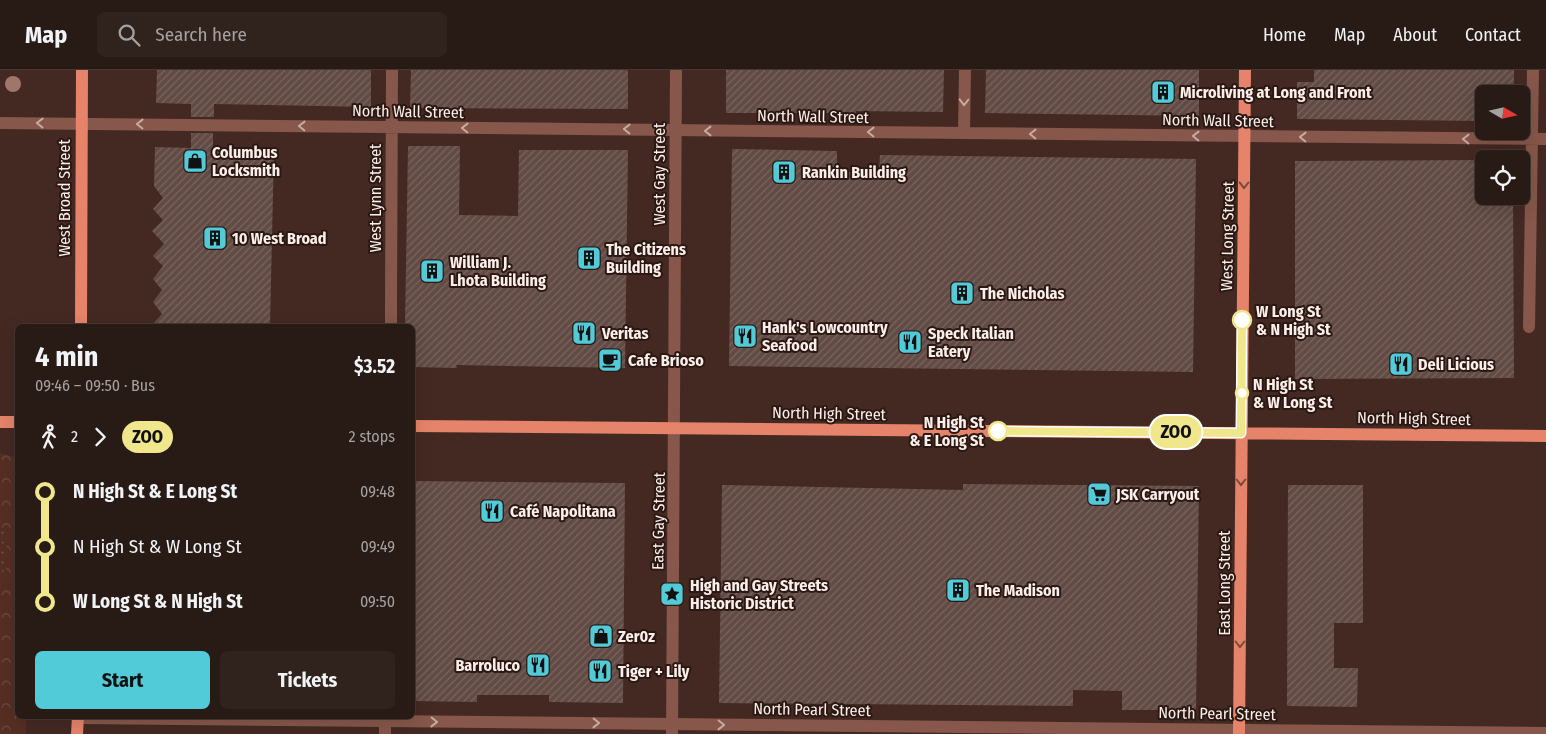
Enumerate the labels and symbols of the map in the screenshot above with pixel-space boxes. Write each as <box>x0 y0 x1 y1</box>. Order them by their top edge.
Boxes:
building icon: Microliving at Long and Front <box>1150 79 1176 105</box>
place label: Microliving at Long and Front <box>1180 83 1372 102</box>
north arrow <box>1475 85 1530 140</box>
one-way arrow <box>959 98 970 106</box>
street label: North Wall Street <box>352 101 465 122</box>
street label: North Wall Street <box>757 106 870 127</box>
street label: North Wall Street <box>1162 110 1275 131</box>
one-way arrow <box>36 118 44 129</box>
one-way arrow <box>135 119 143 130</box>
one-way arrow <box>298 121 306 131</box>
street label: West Gay Street <box>650 122 669 225</box>
one-way arrow <box>460 123 468 133</box>
one-way arrow <box>623 124 631 135</box>
one-way arrow <box>704 126 712 136</box>
one-way arrow <box>867 127 875 138</box>
one-way arrow <box>1029 129 1037 139</box>
one-way arrow <box>1191 131 1199 141</box>
one-way arrow <box>1299 132 1307 142</box>
one-way arrow <box>1462 134 1470 144</box>
street label: West Broad Street <box>55 139 74 257</box>
place label: Columbus Locksmith <box>212 143 280 180</box>
street label: West Lynn Street <box>366 143 385 252</box>
shop icon: Columbus Locksmith <box>182 148 208 174</box>
building icon: Rankin Building <box>771 159 797 185</box>
place label: Rankin Building <box>802 163 906 182</box>
street label: West Long Street <box>1217 180 1238 291</box>
one-way arrow <box>1239 182 1249 189</box>
building icon: 10 West Broad <box>202 225 228 251</box>
place label: 10 West Broad <box>232 229 327 248</box>
place label: The Citizens Building <box>606 240 686 277</box>
building icon: The Citizens Building <box>576 245 602 271</box>
place label: William J. Lhota Building <box>450 253 546 290</box>
building icon: William J. Lhota Building <box>419 258 445 284</box>
building icon: The Nicholas <box>949 280 975 306</box>
place label: The Nicholas <box>980 284 1064 303</box>
place label: W Long St & N High St <box>1256 302 1331 339</box>
marker: W Long St & N High St <box>1232 310 1252 330</box>
place label: Hank's Lowcountry Seafood <box>762 318 888 355</box>
restaurant icon: Veritas <box>571 320 597 346</box>
restaurant icon: Hank's Lowcountry Seafood <box>732 323 758 349</box>
place label: Veritas <box>601 324 648 343</box>
place label: Speck Italian Eatery <box>928 324 1014 361</box>
restaurant icon: Speck Italian Eatery <box>897 329 923 355</box>
cafe icon: Cafe Brioso <box>597 347 623 373</box>
place label: Cafe Brioso <box>628 351 704 370</box>
restaurant icon: Deli Licious <box>1388 351 1414 377</box>
place label: Deli Licious <box>1418 355 1494 374</box>
place label: N High St & W Long St <box>1253 375 1333 412</box>
marker: N High St & W Long St <box>1235 386 1249 400</box>
street label: North High Street <box>772 403 887 424</box>
street label: North High Street <box>1357 408 1472 429</box>
place label: N High St & E Long St <box>909 413 984 450</box>
line badge: ZOO <box>1147 416 1205 448</box>
marker: N High St & E Long St <box>988 421 1008 441</box>
street label: East Gay Street <box>648 471 669 570</box>
one-way arrow <box>1236 478 1246 486</box>
supermarket icon: JSK Carryout <box>1086 481 1112 507</box>
place label: JSK Carryout <box>1115 485 1200 504</box>
restaurant icon: Café Napolitana <box>479 498 505 524</box>
place label: Café Napolitana <box>510 502 616 521</box>
street label: East Long Street <box>1215 530 1234 636</box>
place label: High and Gay Streets Historic District <box>690 576 828 613</box>
building icon: The Madison <box>945 577 971 603</box>
place icon: High and Gay Streets Historic District <box>659 581 685 607</box>
place label: The Madison <box>976 581 1060 600</box>
shop icon: Zer0z <box>588 623 614 649</box>
place label: Zer0z <box>618 627 655 646</box>
one-way arrow <box>1234 640 1245 648</box>
restaurant icon: Barroluco <box>525 652 551 678</box>
place label: Barroluco <box>455 656 520 675</box>
restaurant icon: Tiger + Lily <box>587 658 613 684</box>
place label: Tiger + Lily <box>618 662 690 681</box>
street label: North Pearl Street <box>753 699 872 720</box>
street label: North Pearl Street <box>1158 703 1277 724</box>
one-way arrow <box>430 716 438 727</box>
one-way arrow <box>592 718 600 728</box>
one-way arrow <box>717 719 725 730</box>

